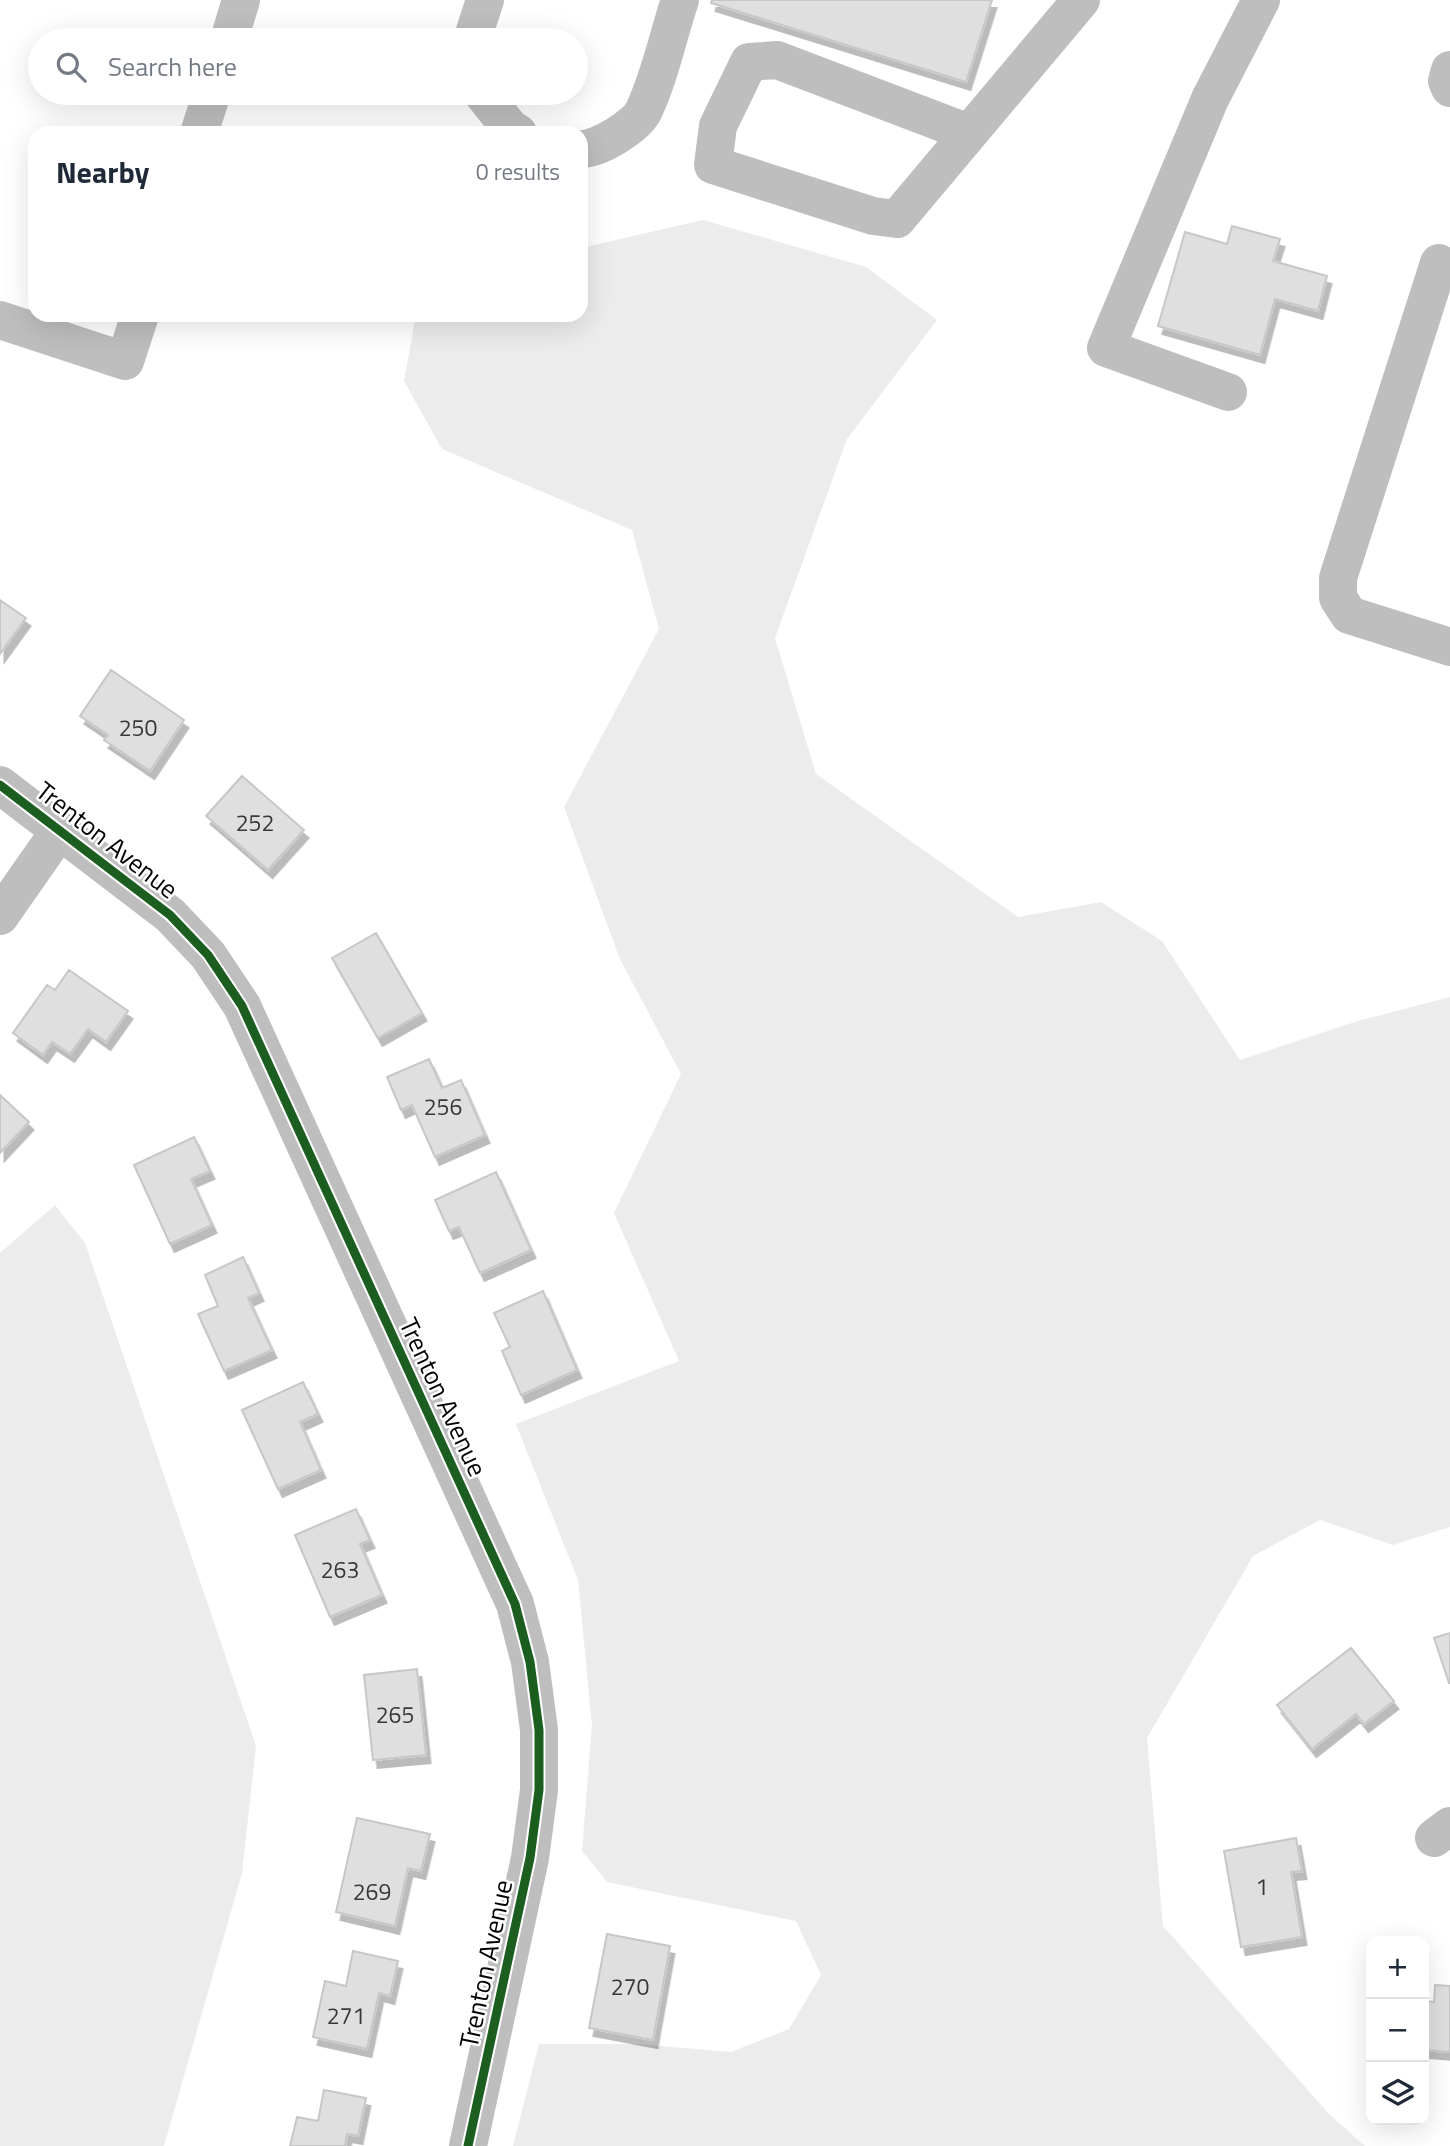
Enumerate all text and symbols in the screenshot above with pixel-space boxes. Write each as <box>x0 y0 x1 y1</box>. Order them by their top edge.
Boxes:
search box <box>28 28 588 105</box>
text: Search here <box>108 47 237 86</box>
icon: search <box>52 48 90 86</box>
text: Nearby <box>56 149 149 195</box>
text: 0 results <box>476 154 560 189</box>
house number: 250 <box>119 710 157 745</box>
street label: Trenton Avenue <box>28 772 187 908</box>
house number: 252 <box>236 805 274 840</box>
house number: 256 <box>424 1089 462 1124</box>
street label: Trenton Avenue <box>390 1311 497 1483</box>
house number: 263 <box>321 1552 359 1587</box>
house number: 265 <box>376 1697 414 1732</box>
house number: 1 <box>1256 1869 1268 1904</box>
house number: 269 <box>353 1874 391 1909</box>
street label: Trenton Avenue <box>449 1876 522 2052</box>
map controls <box>1366 1936 1429 2125</box>
button: + <box>1366 1936 1429 1999</box>
house number: 270 <box>611 1969 649 2004</box>
house number: 271 <box>327 1998 365 2033</box>
button: − <box>1366 1999 1429 2062</box>
button: layers <box>1366 2062 1429 2125</box>

